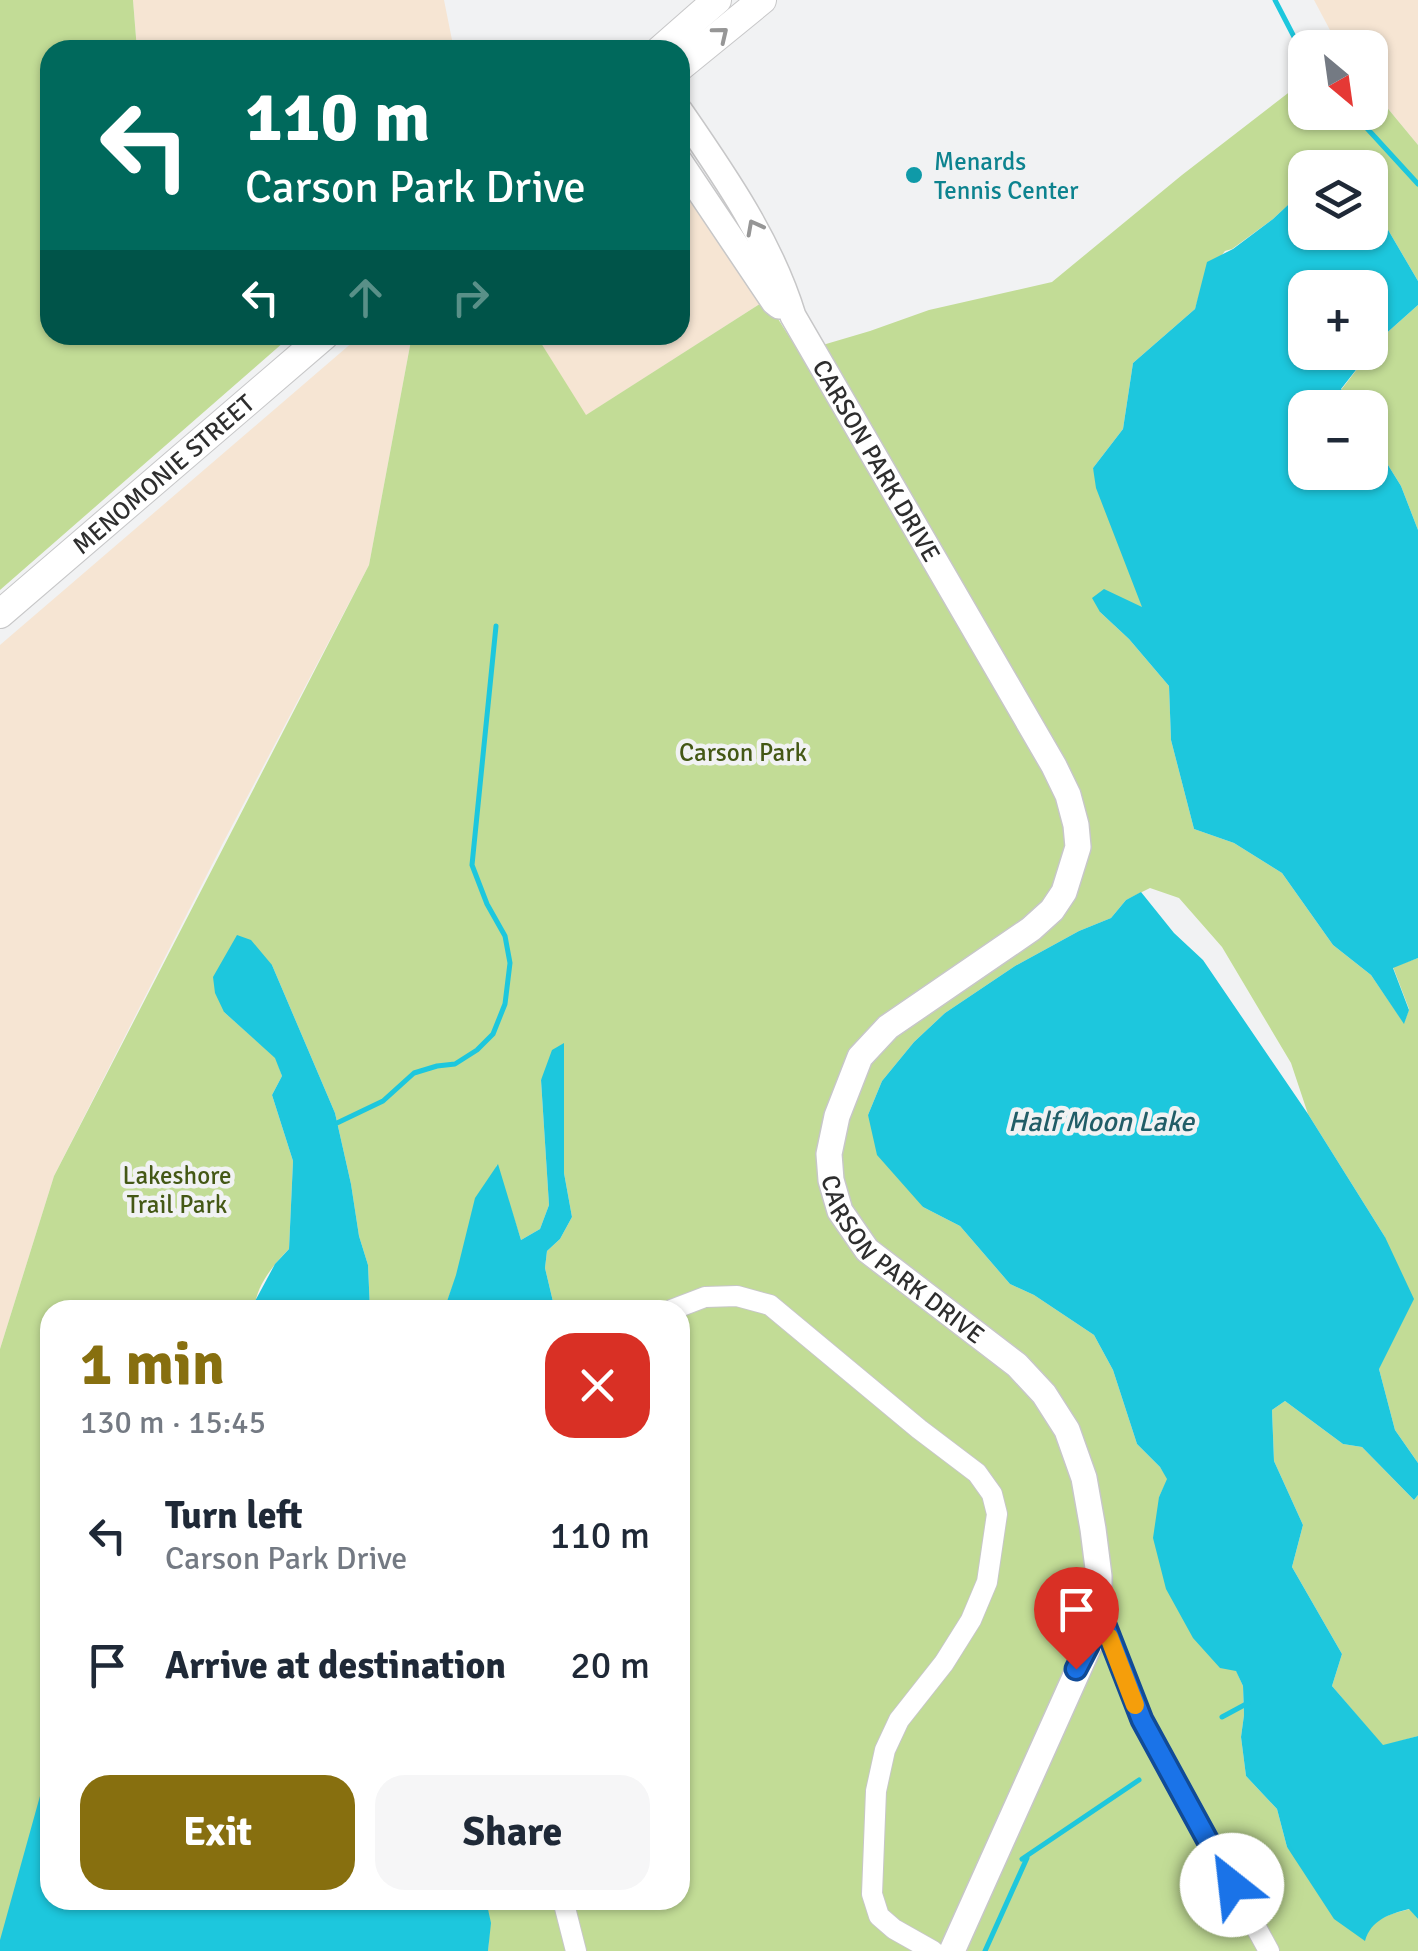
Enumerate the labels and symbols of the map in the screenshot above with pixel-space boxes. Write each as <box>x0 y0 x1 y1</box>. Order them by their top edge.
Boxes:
one-way arrow <box>710 28 728 46</box>
north arrow <box>1288 30 1388 130</box>
place label: Menards Tennis Center <box>934 146 1079 206</box>
marker: Menards Tennis Center <box>903 164 925 186</box>
one-way arrow <box>747 219 766 237</box>
street label: CARSON PARK DRIVE <box>806 354 947 567</box>
street label: MENOMONIE STREET <box>66 387 261 561</box>
park label: Carson Park <box>679 737 807 768</box>
water label: Half Moon Lake <box>1008 1105 1196 1139</box>
park label: Lakeshore Trail Park <box>123 1160 231 1220</box>
street label: CARSON PARK DRIVE <box>814 1171 991 1351</box>
pin <box>1034 1567 1119 1670</box>
position arrow <box>1180 1833 1284 1937</box>

